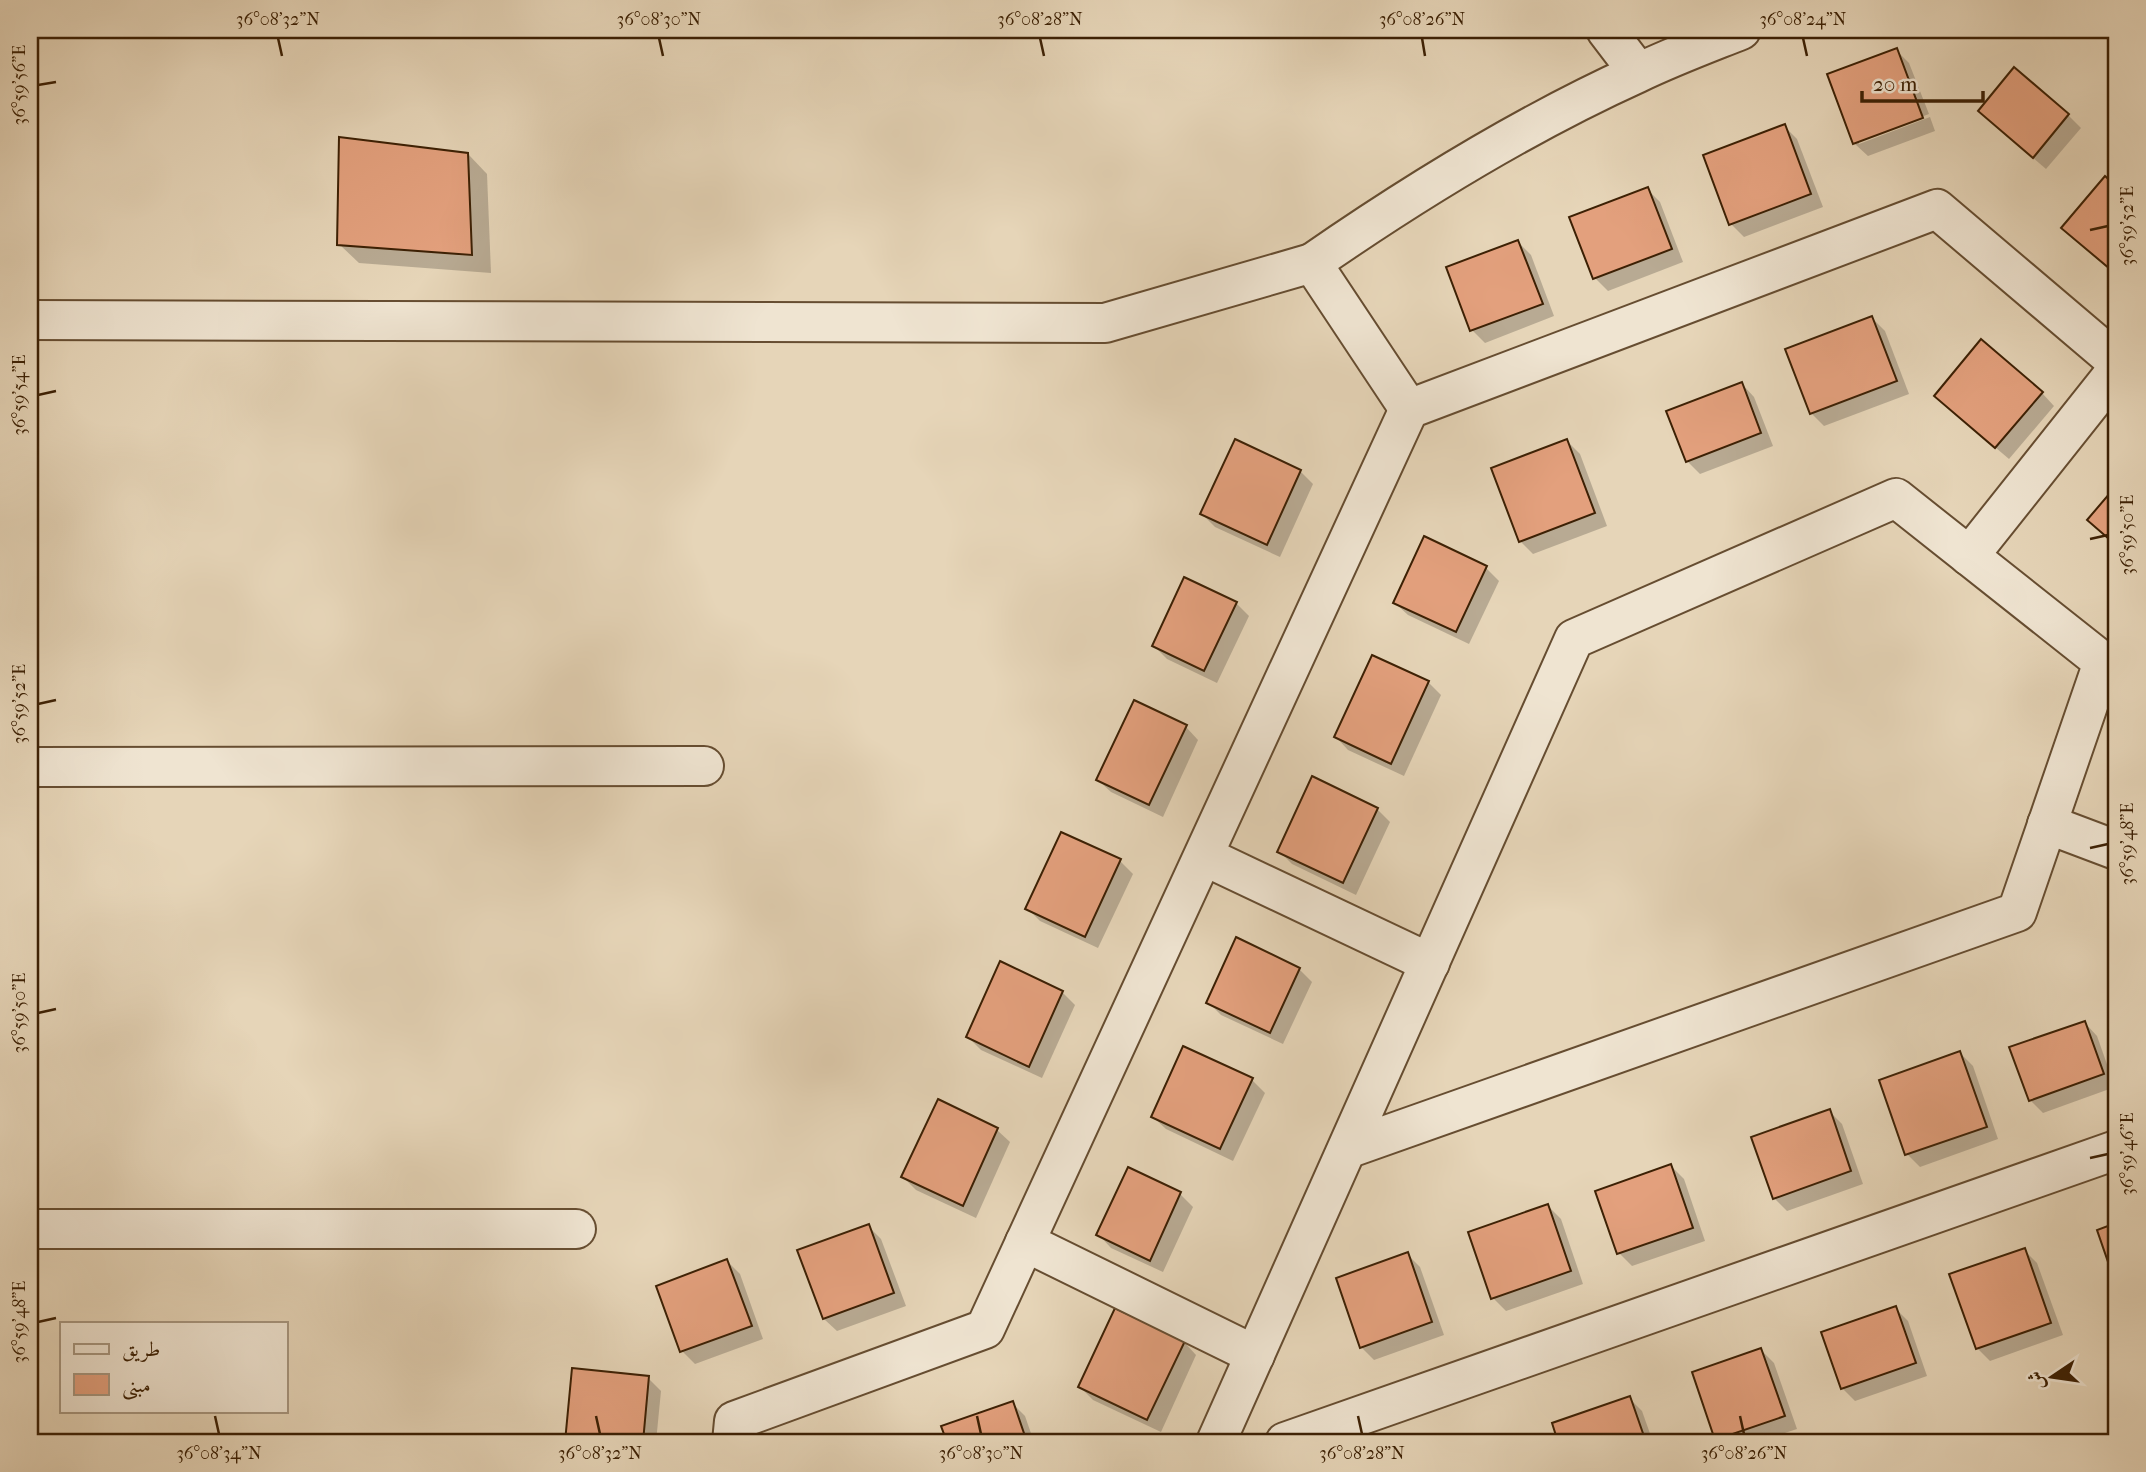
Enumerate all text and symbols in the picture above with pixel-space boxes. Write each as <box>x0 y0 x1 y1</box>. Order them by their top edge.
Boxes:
text: 36°08'32"N <box>236 9 320 30</box>
text: 36°08'30"N <box>617 9 702 30</box>
text: 36°08'28"N <box>997 9 1083 30</box>
text: 36°08'26"N <box>1379 9 1465 30</box>
text: 36°08'24"N <box>1759 9 1847 30</box>
text: 36°59'56"E <box>9 45 30 125</box>
scale bar <box>1862 60 1983 104</box>
text: 20 m <box>1873 72 1918 96</box>
text: 36°59'52"E <box>2117 186 2138 266</box>
text: 36°59'54"E <box>9 354 30 436</box>
text: 36°59'50"E <box>2117 495 2138 575</box>
text: 36°59'52"E <box>9 664 30 744</box>
text: 36°59'48"E <box>2117 803 2138 885</box>
text: 36°59'50"E <box>9 973 30 1053</box>
text: 36°59'46"E <box>2117 1112 2138 1196</box>
text: 36°59'48"E <box>9 1281 30 1363</box>
legend <box>60 1322 287 1412</box>
text: طريق <box>122 1337 160 1362</box>
north arrow <box>2016 1342 2086 1412</box>
text: ش <box>2024 1369 2049 1392</box>
text: مبنى <box>122 1373 151 1400</box>
text: 36°08'34"N <box>176 1443 262 1464</box>
text: 36°08'32"N <box>558 1443 642 1464</box>
text: 36°08'30"N <box>939 1443 1024 1464</box>
text: 36°08'28"N <box>1319 1443 1405 1464</box>
text: 36°08'26"N <box>1701 1443 1787 1464</box>

